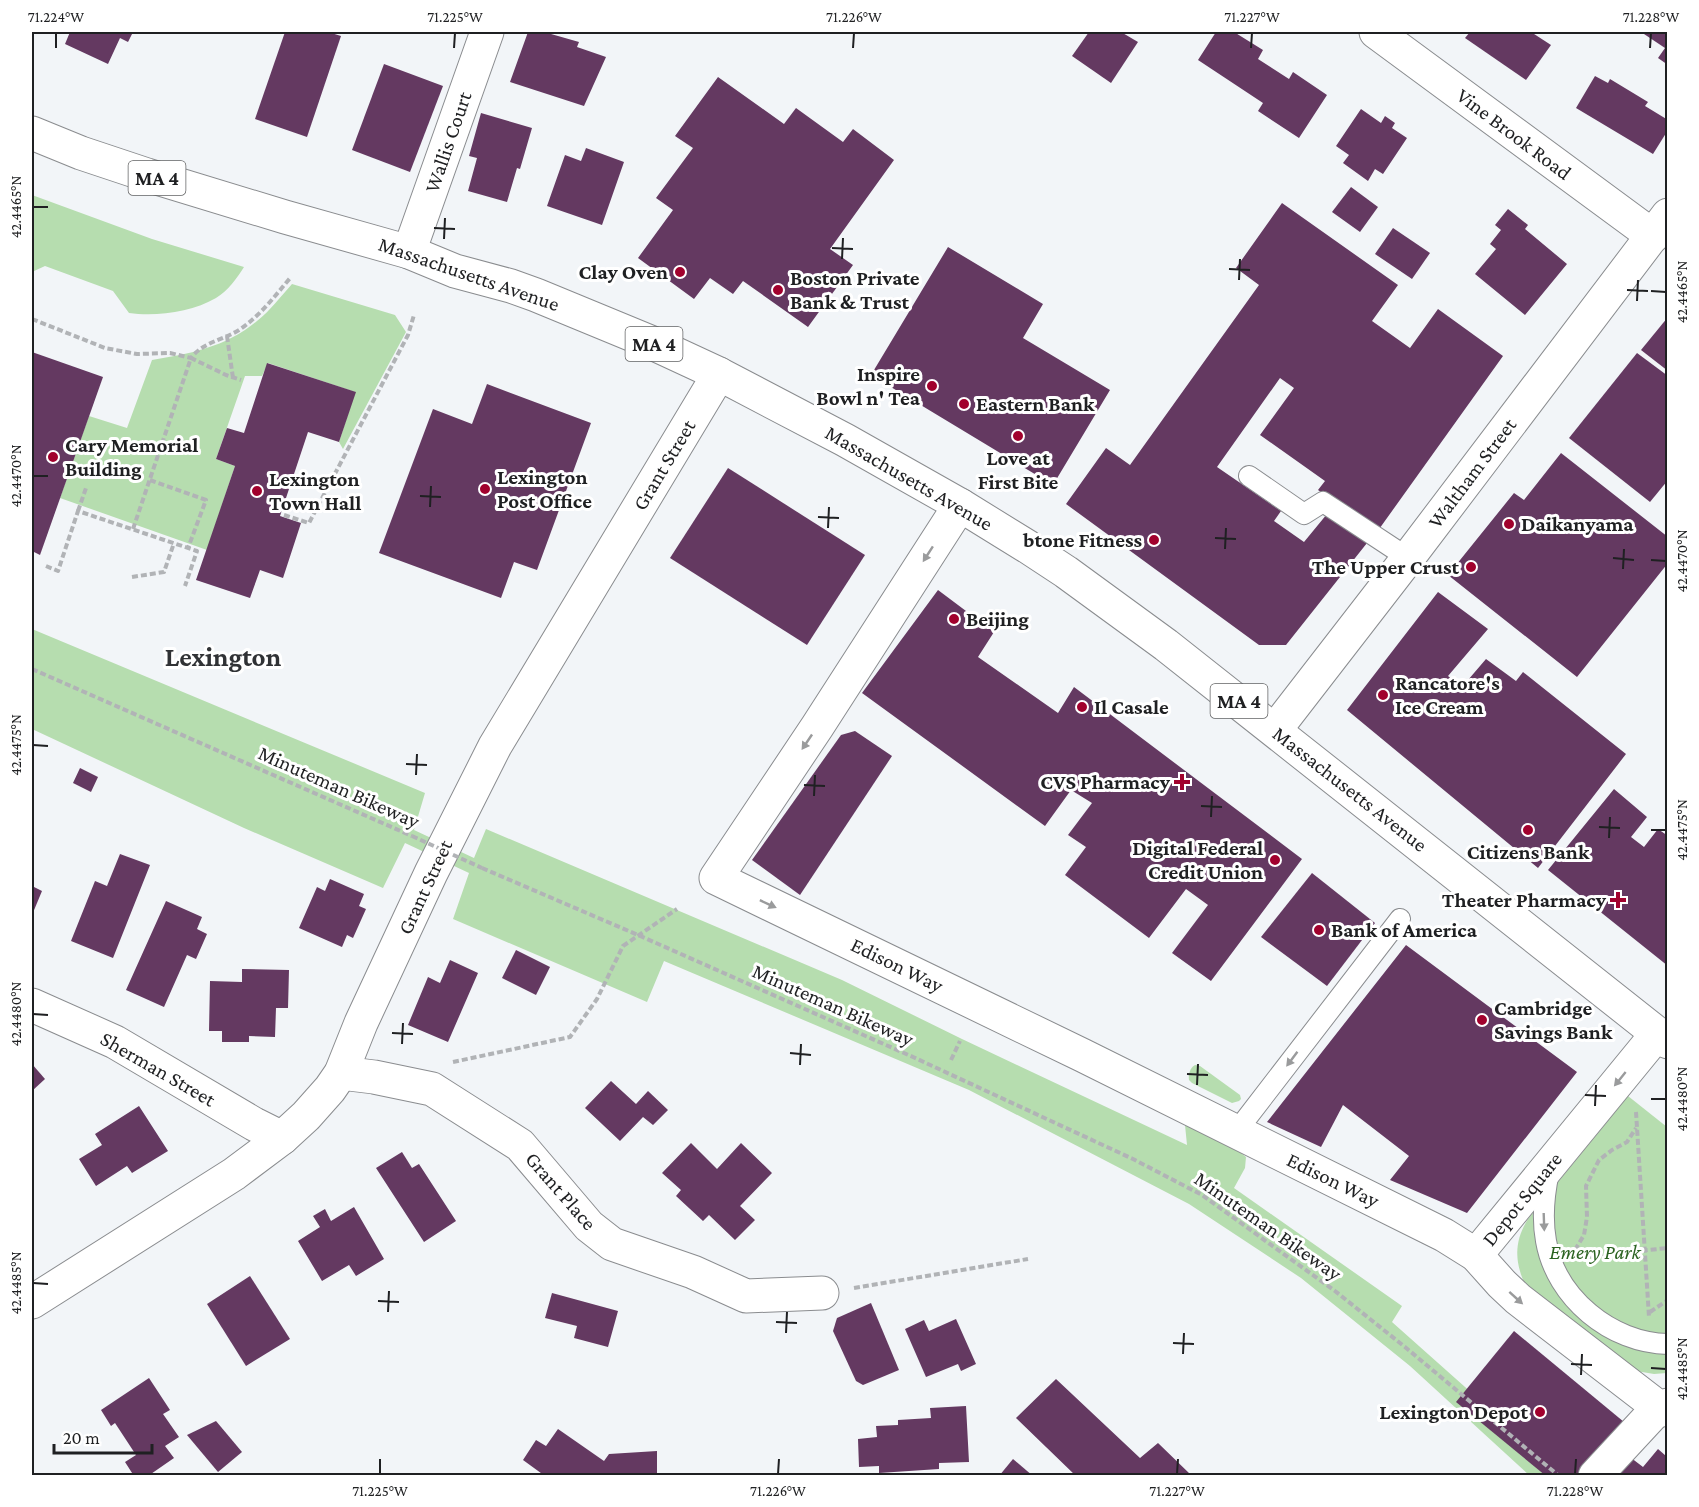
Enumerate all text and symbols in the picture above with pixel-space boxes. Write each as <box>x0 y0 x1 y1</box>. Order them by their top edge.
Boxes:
text: 71.224°W <box>28 9 84 25</box>
text: 71.225°W <box>427 9 483 25</box>
text: 71.226°W <box>826 9 882 25</box>
text: 71.227°W <box>1224 9 1280 25</box>
text: 71.228°W <box>1623 9 1680 25</box>
street label: Vine Brook Road <box>1452 83 1576 185</box>
street label: Wallis Court <box>420 87 477 196</box>
road number: MA 4 <box>128 161 186 195</box>
text: 42.4465°N <box>8 176 24 238</box>
street label: Massachusetts Avenue <box>375 232 563 316</box>
place label: Clay Oven <box>579 260 668 284</box>
text: 42.4465°N <box>1674 261 1690 323</box>
marker: Clay Oven <box>673 265 687 279</box>
place label: Boston Private Bank & Trust <box>790 266 920 314</box>
marker: Boston Private Bank & Trust <box>771 283 785 297</box>
road number: MA 4 <box>626 327 682 361</box>
place label: Inspire Bowl n' Tea <box>816 362 921 410</box>
marker: Inspire Bowl n' Tea <box>925 379 939 393</box>
place label: Eastern Bank <box>976 392 1095 416</box>
marker: Eastern Bank <box>957 397 971 411</box>
street label: Waltham Street <box>1423 412 1522 533</box>
street label: Grant Street <box>628 414 701 515</box>
street label: Massachusetts Avenue <box>821 420 997 536</box>
marker: Love at First Bite <box>1011 429 1025 443</box>
place label: Cary Memorial Building <box>65 433 198 481</box>
text: 42.4470°N <box>8 444 24 508</box>
place label: Love at First Bite <box>978 446 1059 494</box>
marker: Cary Memorial Building <box>46 450 60 464</box>
place label: Lexington Post Office <box>497 465 592 513</box>
place label: Lexington Town Hall <box>269 467 361 515</box>
marker: Lexington Post Office <box>478 482 492 496</box>
marker: Lexington Town Hall <box>250 484 264 498</box>
place label: Daikanyama <box>1521 512 1634 536</box>
marker: Daikanyama <box>1502 517 1516 531</box>
place label: btone Fitness <box>1022 528 1142 552</box>
text: 42.4470°N <box>1674 529 1690 593</box>
marker: btone Fitness <box>1147 533 1161 547</box>
one-way arrow <box>922 546 933 562</box>
place label: The Upper Crust <box>1312 555 1459 579</box>
marker: The Upper Crust <box>1464 560 1478 574</box>
place label: Beijing <box>966 607 1029 631</box>
marker: Beijing <box>947 612 961 626</box>
district label: Lexington <box>165 642 282 672</box>
place label: Rancatore's Ice Cream <box>1395 671 1500 719</box>
road number: MA 4 <box>1210 684 1268 718</box>
marker: Rancatore's Ice Cream <box>1376 688 1390 702</box>
place label: Il Casale <box>1094 695 1169 719</box>
marker: Il Casale <box>1075 700 1089 714</box>
text: 42.4475°N <box>8 714 24 776</box>
street label: Massachusetts Avenue <box>1268 721 1432 857</box>
one-way arrow <box>801 734 812 750</box>
street label: Minuteman Bikeway <box>255 741 424 833</box>
place label: CVS Pharmacy <box>1040 770 1171 794</box>
marker: CVS Pharmacy <box>1175 775 1189 789</box>
text: 42.4475°N <box>1674 799 1690 861</box>
marker: Citizens Bank <box>1521 823 1535 837</box>
street label: Grant Street <box>393 835 458 938</box>
place label: Digital Federal Credit Union <box>1132 836 1263 884</box>
place label: Citizens Bank <box>1467 840 1590 864</box>
marker: Digital Federal Credit Union <box>1268 853 1282 867</box>
place label: Theater Pharmacy <box>1442 888 1607 912</box>
marker: Theater Pharmacy <box>1611 893 1625 907</box>
one-way arrow <box>760 899 777 908</box>
place label: Bank of America <box>1331 918 1478 942</box>
marker: Bank of America <box>1312 923 1326 937</box>
street label: Edison Way <box>847 932 947 998</box>
street label: Minuteman Bikeway <box>749 959 918 1051</box>
text: 42.4480°N <box>8 981 24 1046</box>
place label: Cambridge Savings Bank <box>1494 996 1613 1044</box>
marker: Cambridge Savings Bank <box>1475 1013 1489 1027</box>
street label: Sherman Street <box>96 1026 221 1112</box>
one-way arrow <box>1286 1050 1298 1066</box>
text: 42.4480°N <box>1674 1066 1690 1131</box>
one-way arrow <box>1614 1071 1627 1086</box>
street label: Grant Place <box>520 1147 602 1235</box>
street label: Edison Way <box>1283 1147 1383 1213</box>
street label: Depot Square <box>1477 1147 1567 1251</box>
street label: Minuteman Bikeway <box>1190 1166 1346 1286</box>
one-way arrow <box>1540 1212 1549 1231</box>
park label: Emery Park <box>1549 1240 1642 1264</box>
text: 42.4485°N <box>8 1251 24 1315</box>
one-way arrow <box>1508 1291 1524 1304</box>
text: 42.4485°N <box>1674 1337 1690 1401</box>
place label: Lexington Depot <box>1379 1400 1528 1424</box>
marker: Lexington Depot <box>1533 1405 1547 1419</box>
scale bar <box>54 1417 152 1455</box>
text: 20 m <box>63 1428 100 1448</box>
text: 71.225°W <box>352 1483 408 1499</box>
text: 71.226°W <box>750 1483 806 1499</box>
text: 71.227°W <box>1149 1483 1205 1499</box>
text: 71.228°W <box>1547 1483 1604 1499</box>

